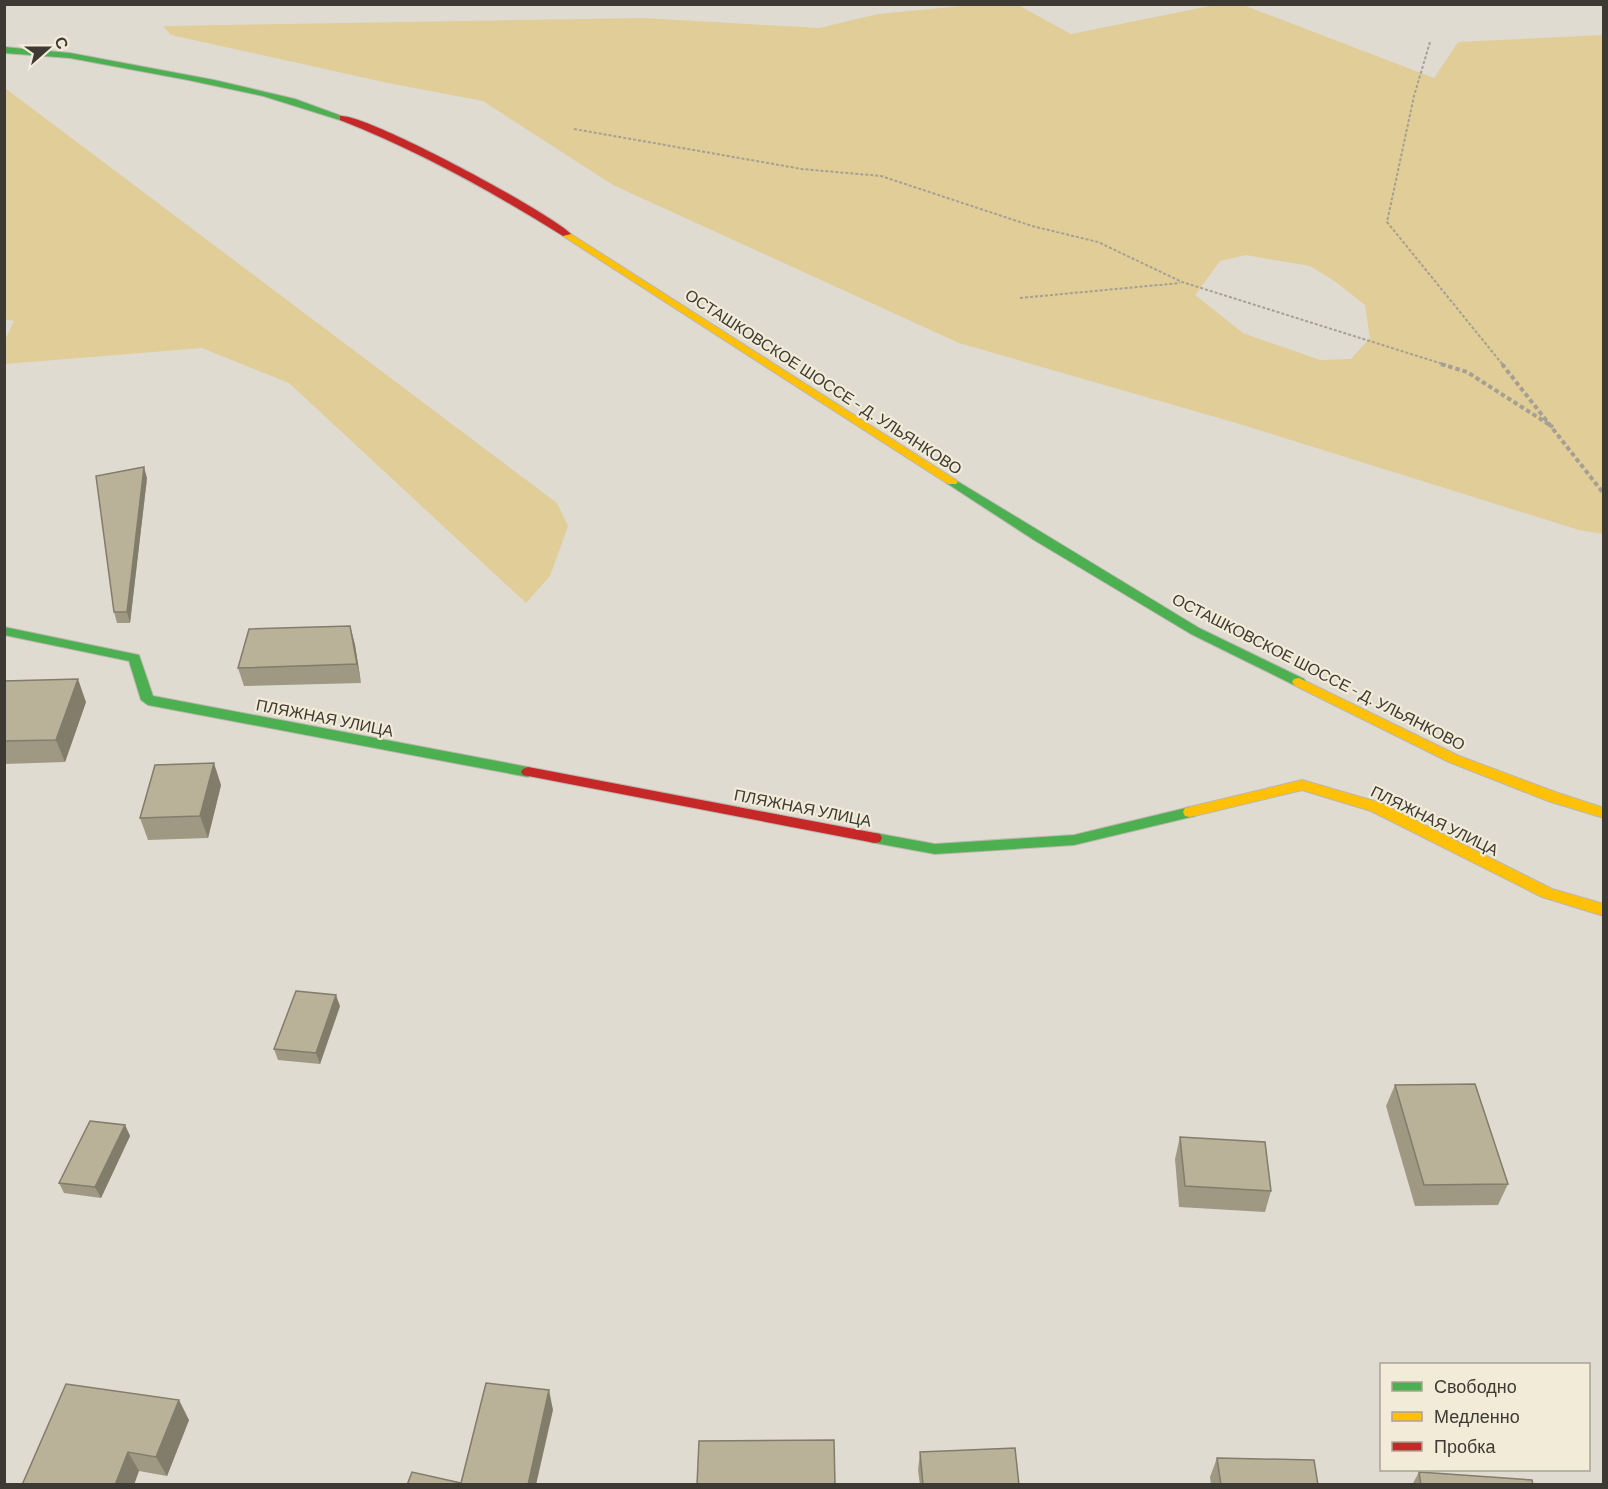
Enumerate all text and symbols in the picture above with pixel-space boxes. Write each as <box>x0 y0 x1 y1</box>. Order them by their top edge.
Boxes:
north arrow <box>18 18 78 78</box>
text: С <box>52 34 74 52</box>
street label: ОСТАШКОВСКОЕ ШОССЕ - Д. УЛЬЯНКОВО <box>682 284 966 478</box>
street label: ОСТАШКОВСКОЕ ШОССЕ - Д. УЛЬЯНКОВО <box>1169 589 1469 753</box>
street label: ПЛЯЖНАЯ УЛИЦА <box>255 694 396 740</box>
street label: ПЛЯЖНАЯ УЛИЦА <box>1368 781 1502 859</box>
street label: ПЛЯЖНАЯ УЛИЦА <box>733 784 874 830</box>
legend <box>1380 1363 1590 1471</box>
text: Свободно <box>1434 1375 1517 1397</box>
text: Медленно <box>1434 1405 1520 1427</box>
text: Пробка <box>1434 1435 1497 1457</box>

